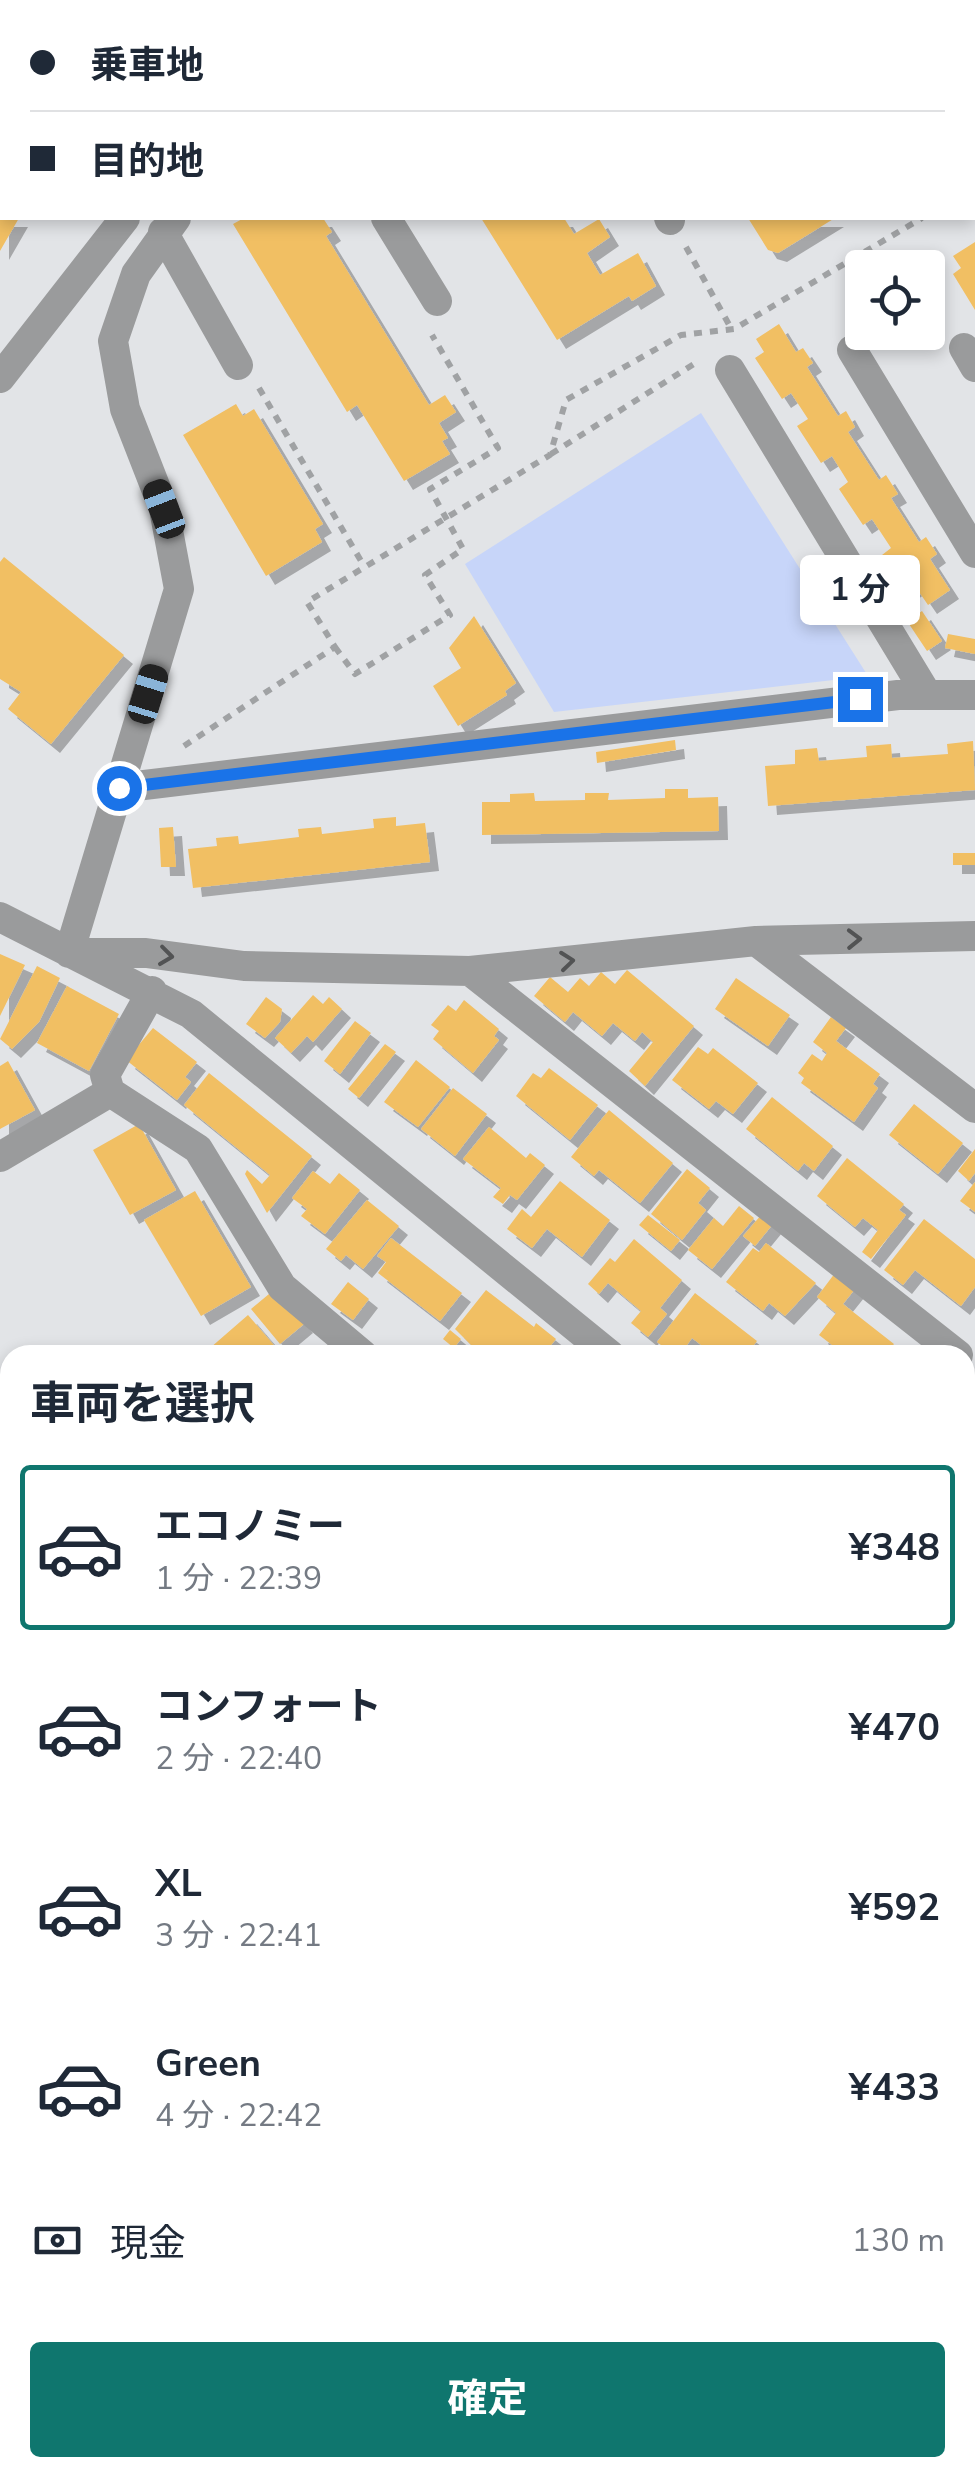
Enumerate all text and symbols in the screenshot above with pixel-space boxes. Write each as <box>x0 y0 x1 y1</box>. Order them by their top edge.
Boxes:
text: 乗車地 <box>90 40 204 91</box>
text: 目的地 <box>90 136 204 187</box>
map controls <box>845 250 945 350</box>
button: locate <box>845 250 945 350</box>
car <box>139 476 189 542</box>
callout: 1 分 <box>800 554 920 624</box>
text: 1 分 <box>830 568 890 611</box>
car <box>125 661 171 727</box>
route end <box>838 677 883 722</box>
route start <box>97 766 142 811</box>
one-way arrow <box>846 928 862 950</box>
one-way arrow <box>158 945 174 966</box>
one-way arrow <box>559 951 575 972</box>
text: 車両を選択 <box>30 1374 255 1435</box>
text: エコノミー <box>155 1501 345 1552</box>
icon: car <box>35 1503 125 1593</box>
text: ¥348 <box>849 1522 940 1573</box>
text: 1 分 · 22:39 <box>155 1557 322 1600</box>
text: コンフォート <box>155 1681 382 1732</box>
icon: car <box>35 1683 125 1773</box>
text: ¥470 <box>849 1702 940 1753</box>
text: 2 分 · 22:40 <box>155 1737 322 1780</box>
text: XL <box>155 1858 202 1909</box>
icon: car <box>35 1863 125 1953</box>
text: ¥592 <box>849 1882 940 1933</box>
text: 3 分 · 22:41 <box>155 1914 322 1957</box>
text: Green <box>155 2038 261 2089</box>
icon: car <box>35 2043 125 2133</box>
text: ¥433 <box>849 2062 940 2113</box>
text: 4 分 · 22:42 <box>155 2094 322 2137</box>
icon: cash <box>30 2213 85 2268</box>
text: 現金 <box>110 2218 186 2269</box>
text: 130 m <box>852 2219 945 2262</box>
button: 確定 <box>30 2342 945 2457</box>

